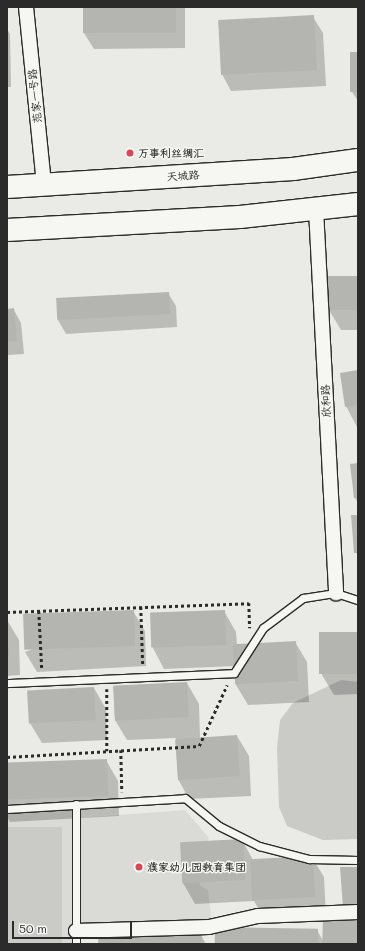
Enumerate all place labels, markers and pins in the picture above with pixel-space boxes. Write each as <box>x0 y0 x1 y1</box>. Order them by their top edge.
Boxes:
place label: 万事利丝绸汇 <box>138 146 204 160</box>
marker: 万事利丝绸汇 <box>125 148 135 158</box>
place label: 濮家幼儿园教育集团 <box>147 860 246 874</box>
marker: 濮家幼儿园教育集团 <box>134 862 144 872</box>

